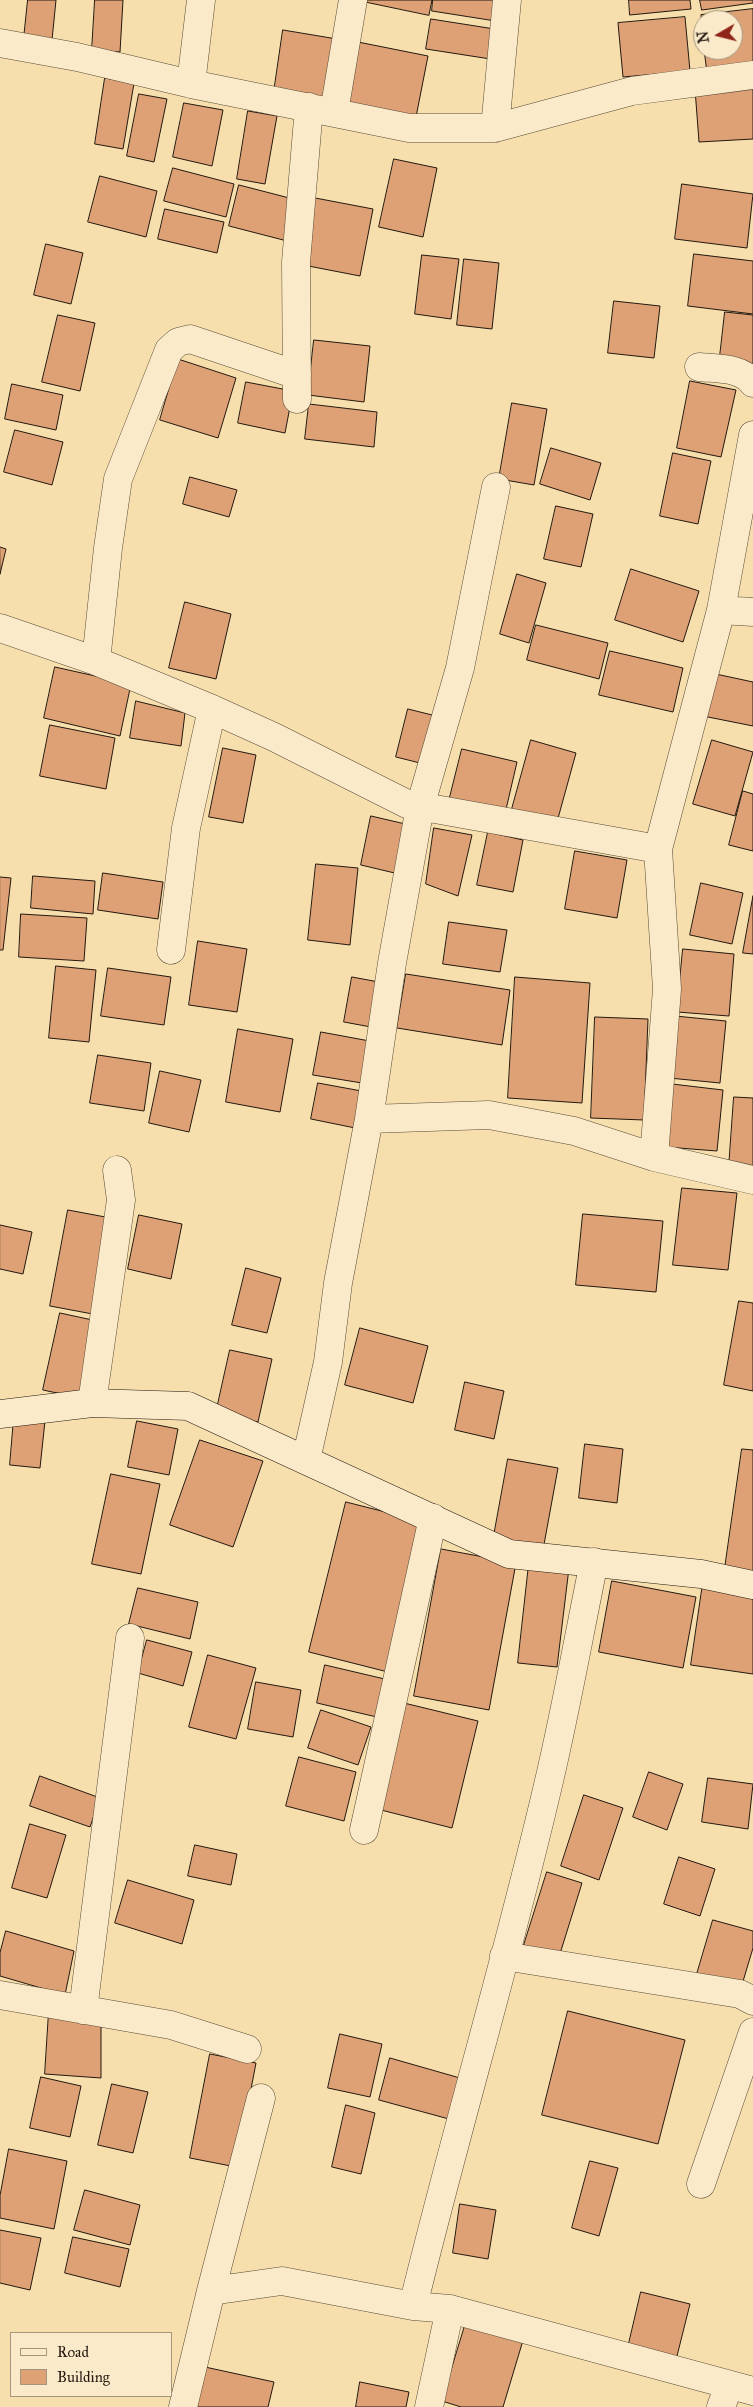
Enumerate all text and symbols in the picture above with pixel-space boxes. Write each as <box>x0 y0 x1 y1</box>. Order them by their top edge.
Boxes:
north arrow <box>693 10 743 60</box>
text: N <box>694 30 713 44</box>
legend <box>10 2332 172 2397</box>
text: Road <box>57 2343 89 2361</box>
text: Building <box>57 2368 110 2386</box>

